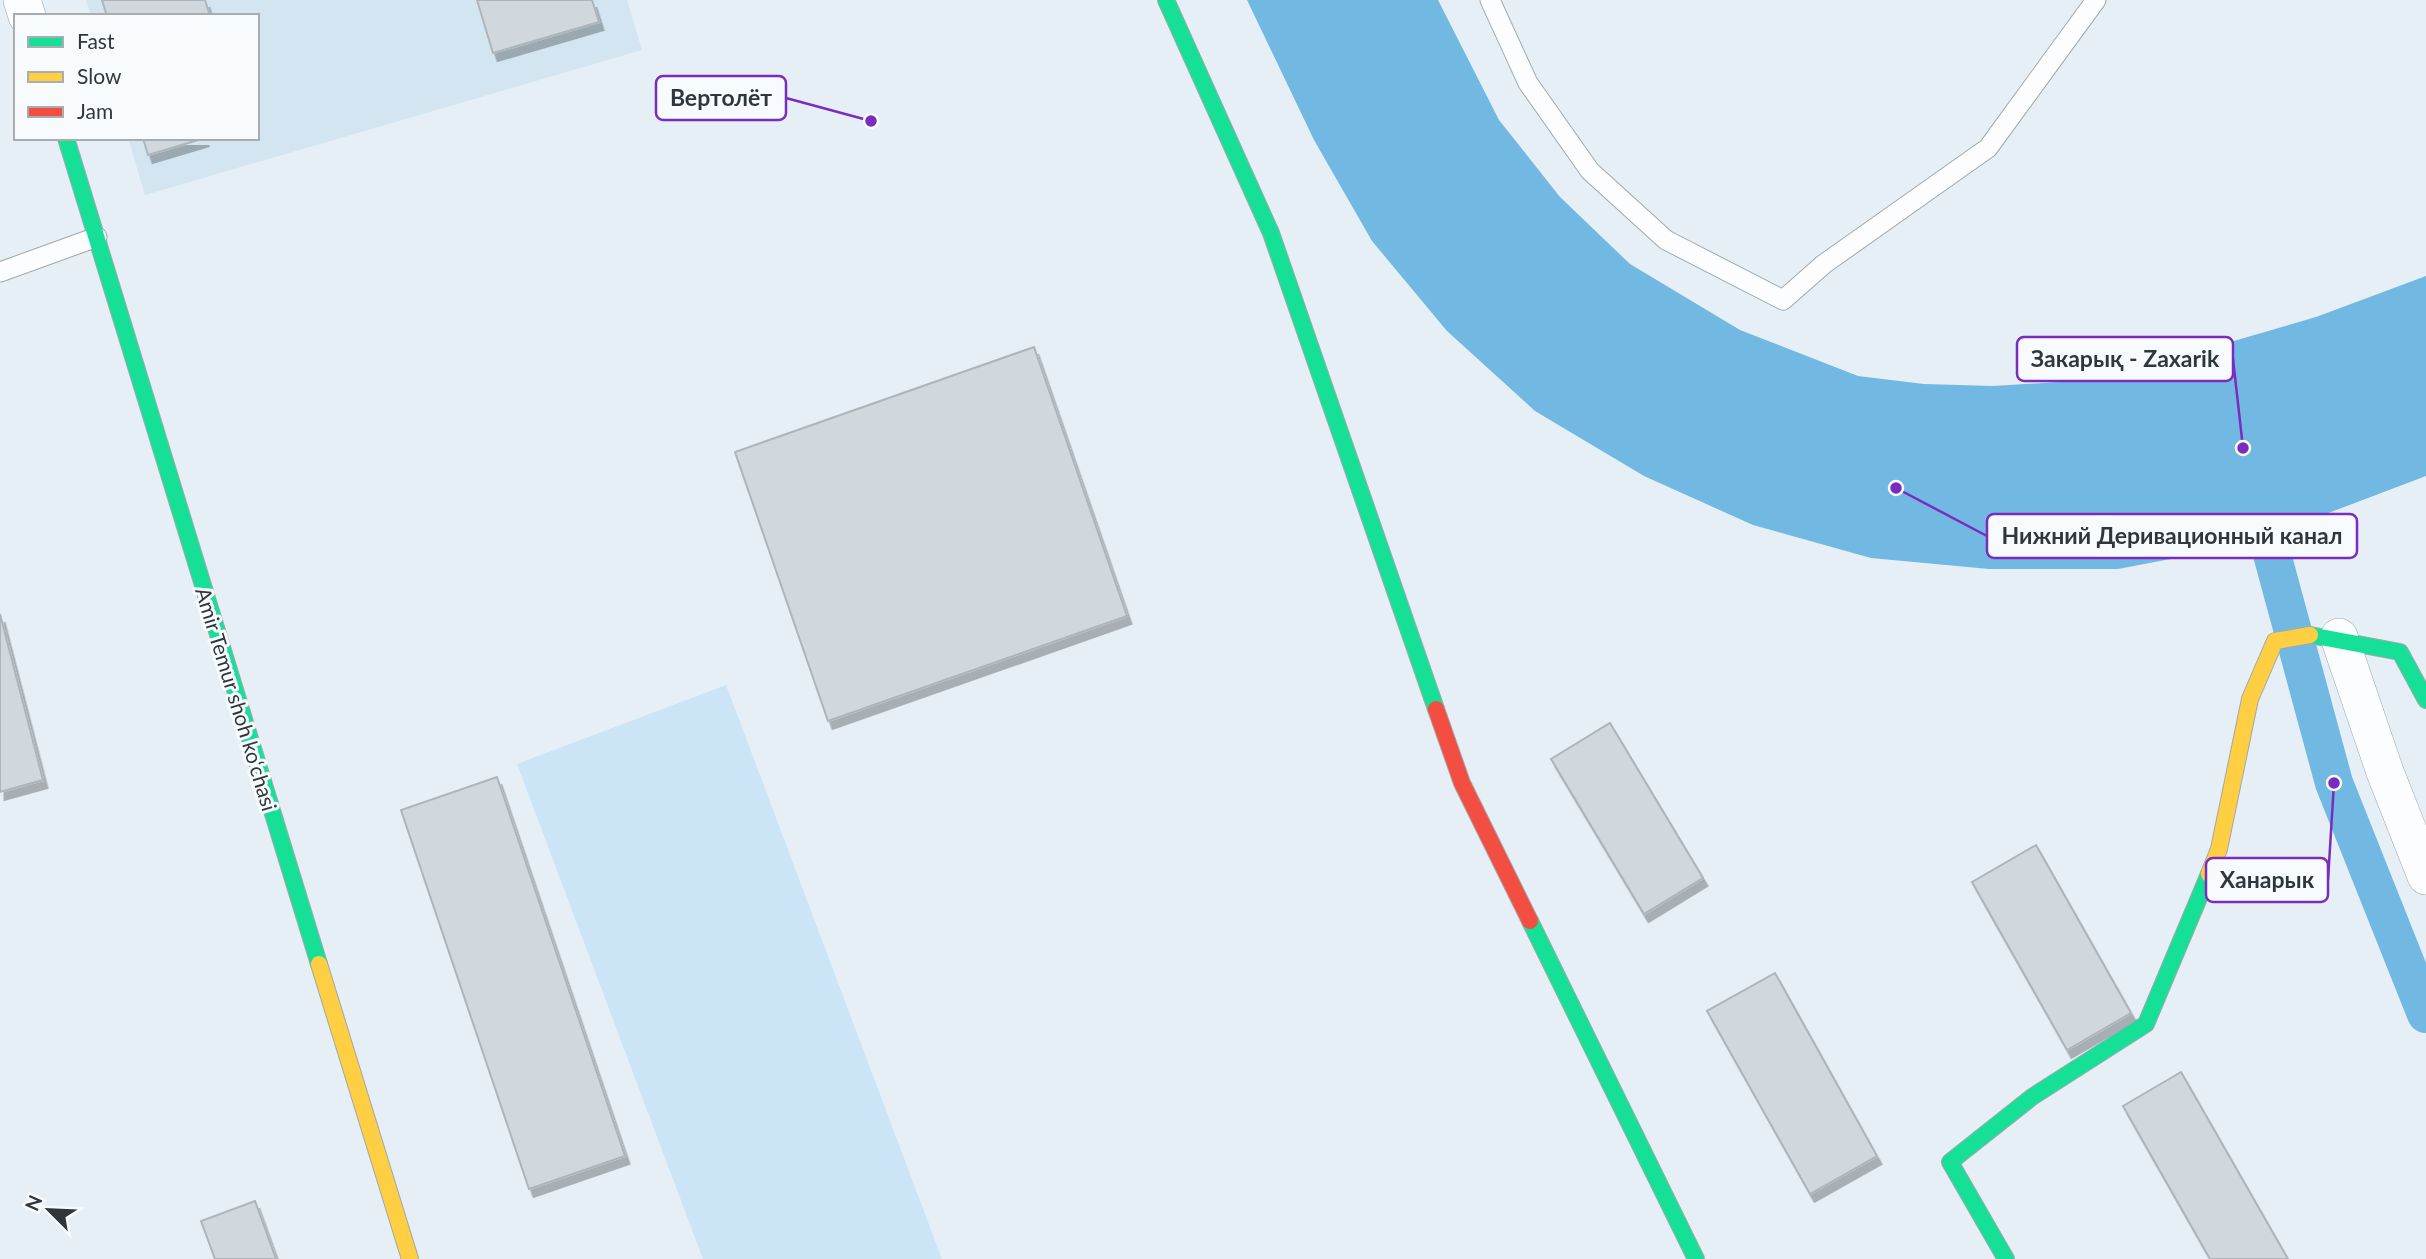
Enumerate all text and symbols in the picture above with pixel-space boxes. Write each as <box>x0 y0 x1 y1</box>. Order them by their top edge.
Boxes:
legend <box>14 14 259 140</box>
text: Fast <box>77 28 115 53</box>
text: Slow <box>77 63 122 88</box>
callout: Вертолёт <box>656 76 786 120</box>
text: Вертолёт <box>670 83 772 111</box>
text: Jam <box>77 98 113 123</box>
callout: Закарық - Zaxarik <box>2017 337 2233 381</box>
text: Закарық - Zaxarik <box>2031 344 2220 372</box>
callout: Нижний Деривационный канал <box>1987 514 2357 558</box>
text: Нижний Деривационный канал <box>2001 521 2343 549</box>
street label: Amir Temur shoh ko‘chasi <box>191 584 283 814</box>
callout: Ханарык <box>2206 858 2328 902</box>
text: Ханарык <box>2220 865 2315 893</box>
north arrow <box>14 1175 84 1245</box>
text: N <box>20 1192 46 1214</box>

